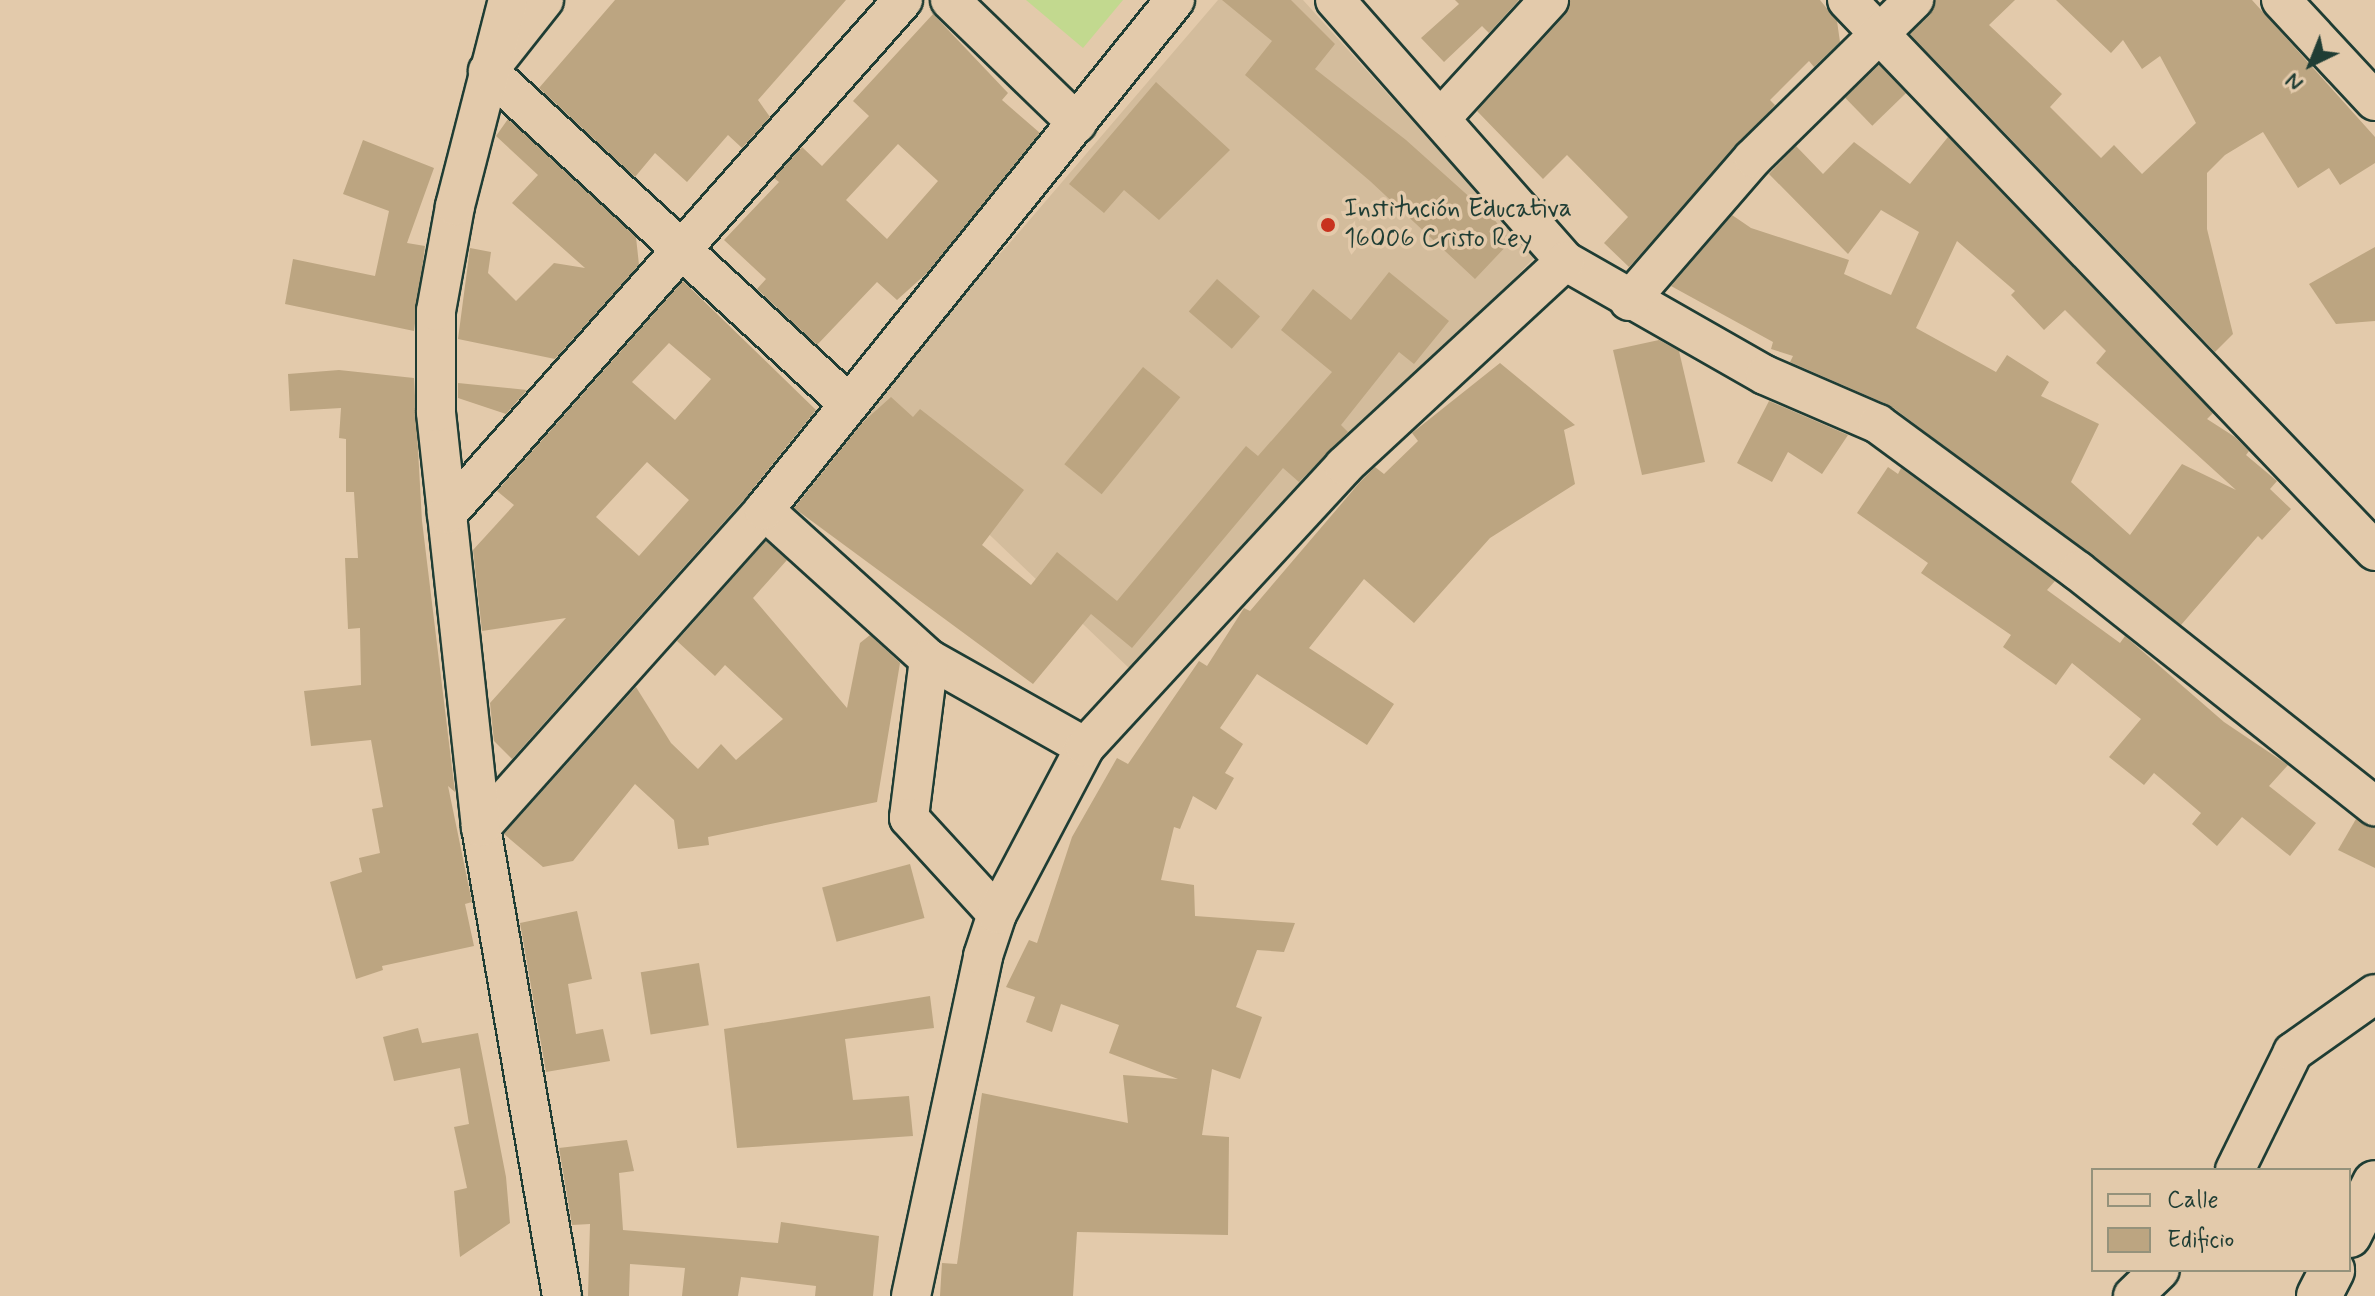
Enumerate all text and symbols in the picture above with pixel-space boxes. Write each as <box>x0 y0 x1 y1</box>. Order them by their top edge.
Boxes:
north arrow <box>2271 24 2351 104</box>
text: N <box>2280 66 2310 97</box>
place label: Institución Educativa 16006 Cristo Rey <box>1344 194 1572 256</box>
marker: Institución Educativa 16006 Cristo Rey <box>1319 216 1337 234</box>
legend <box>2091 1168 2351 1272</box>
text: Calle <box>2167 1185 2219 1216</box>
text: Edificio <box>2167 1225 2234 1256</box>

